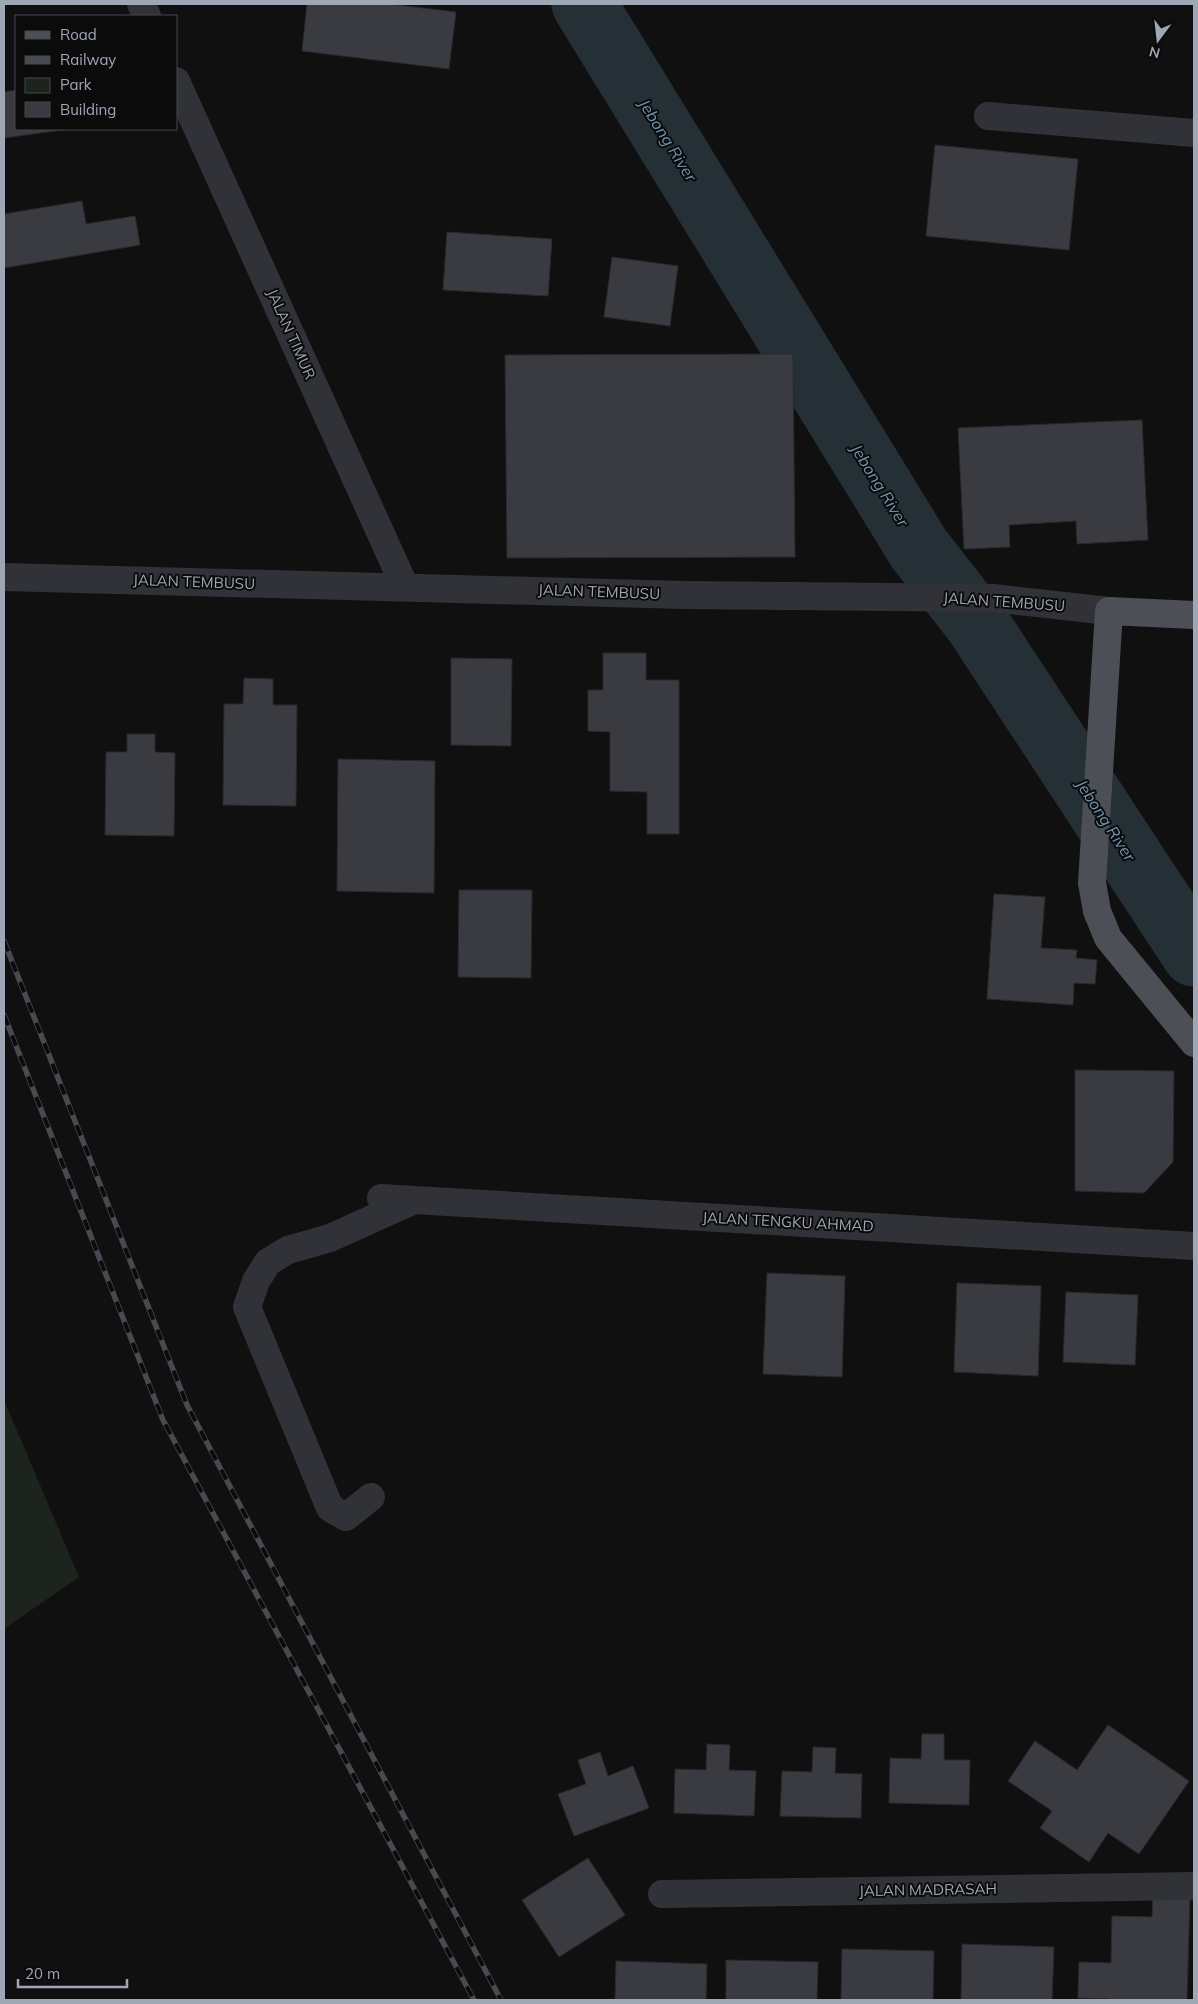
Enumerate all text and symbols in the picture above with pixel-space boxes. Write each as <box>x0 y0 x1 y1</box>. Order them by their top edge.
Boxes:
legend <box>15 15 178 130</box>
north arrow <box>1133 15 1183 65</box>
text: Road <box>60 25 97 44</box>
text: N <box>1147 42 1162 63</box>
text: Railway <box>60 50 116 69</box>
text: Park <box>60 75 92 94</box>
water label: Jebong River <box>634 93 702 186</box>
text: Building <box>60 100 116 119</box>
street label: JALAN TIMUR <box>263 286 320 382</box>
water label: Jebong River <box>846 438 914 531</box>
street label: JALAN TEMBUSU <box>133 570 255 593</box>
street label: JALAN TEMBUSU <box>538 580 660 603</box>
street label: JALAN TEMBUSU <box>942 588 1066 615</box>
water label: Jebong River <box>1071 774 1141 866</box>
street label: JALAN TENGKU AHMAD <box>702 1208 874 1235</box>
street label: JALAN MADRASAH <box>859 1879 997 1900</box>
scale bar <box>18 1956 126 1988</box>
text: 20 m <box>25 1964 60 1983</box>

